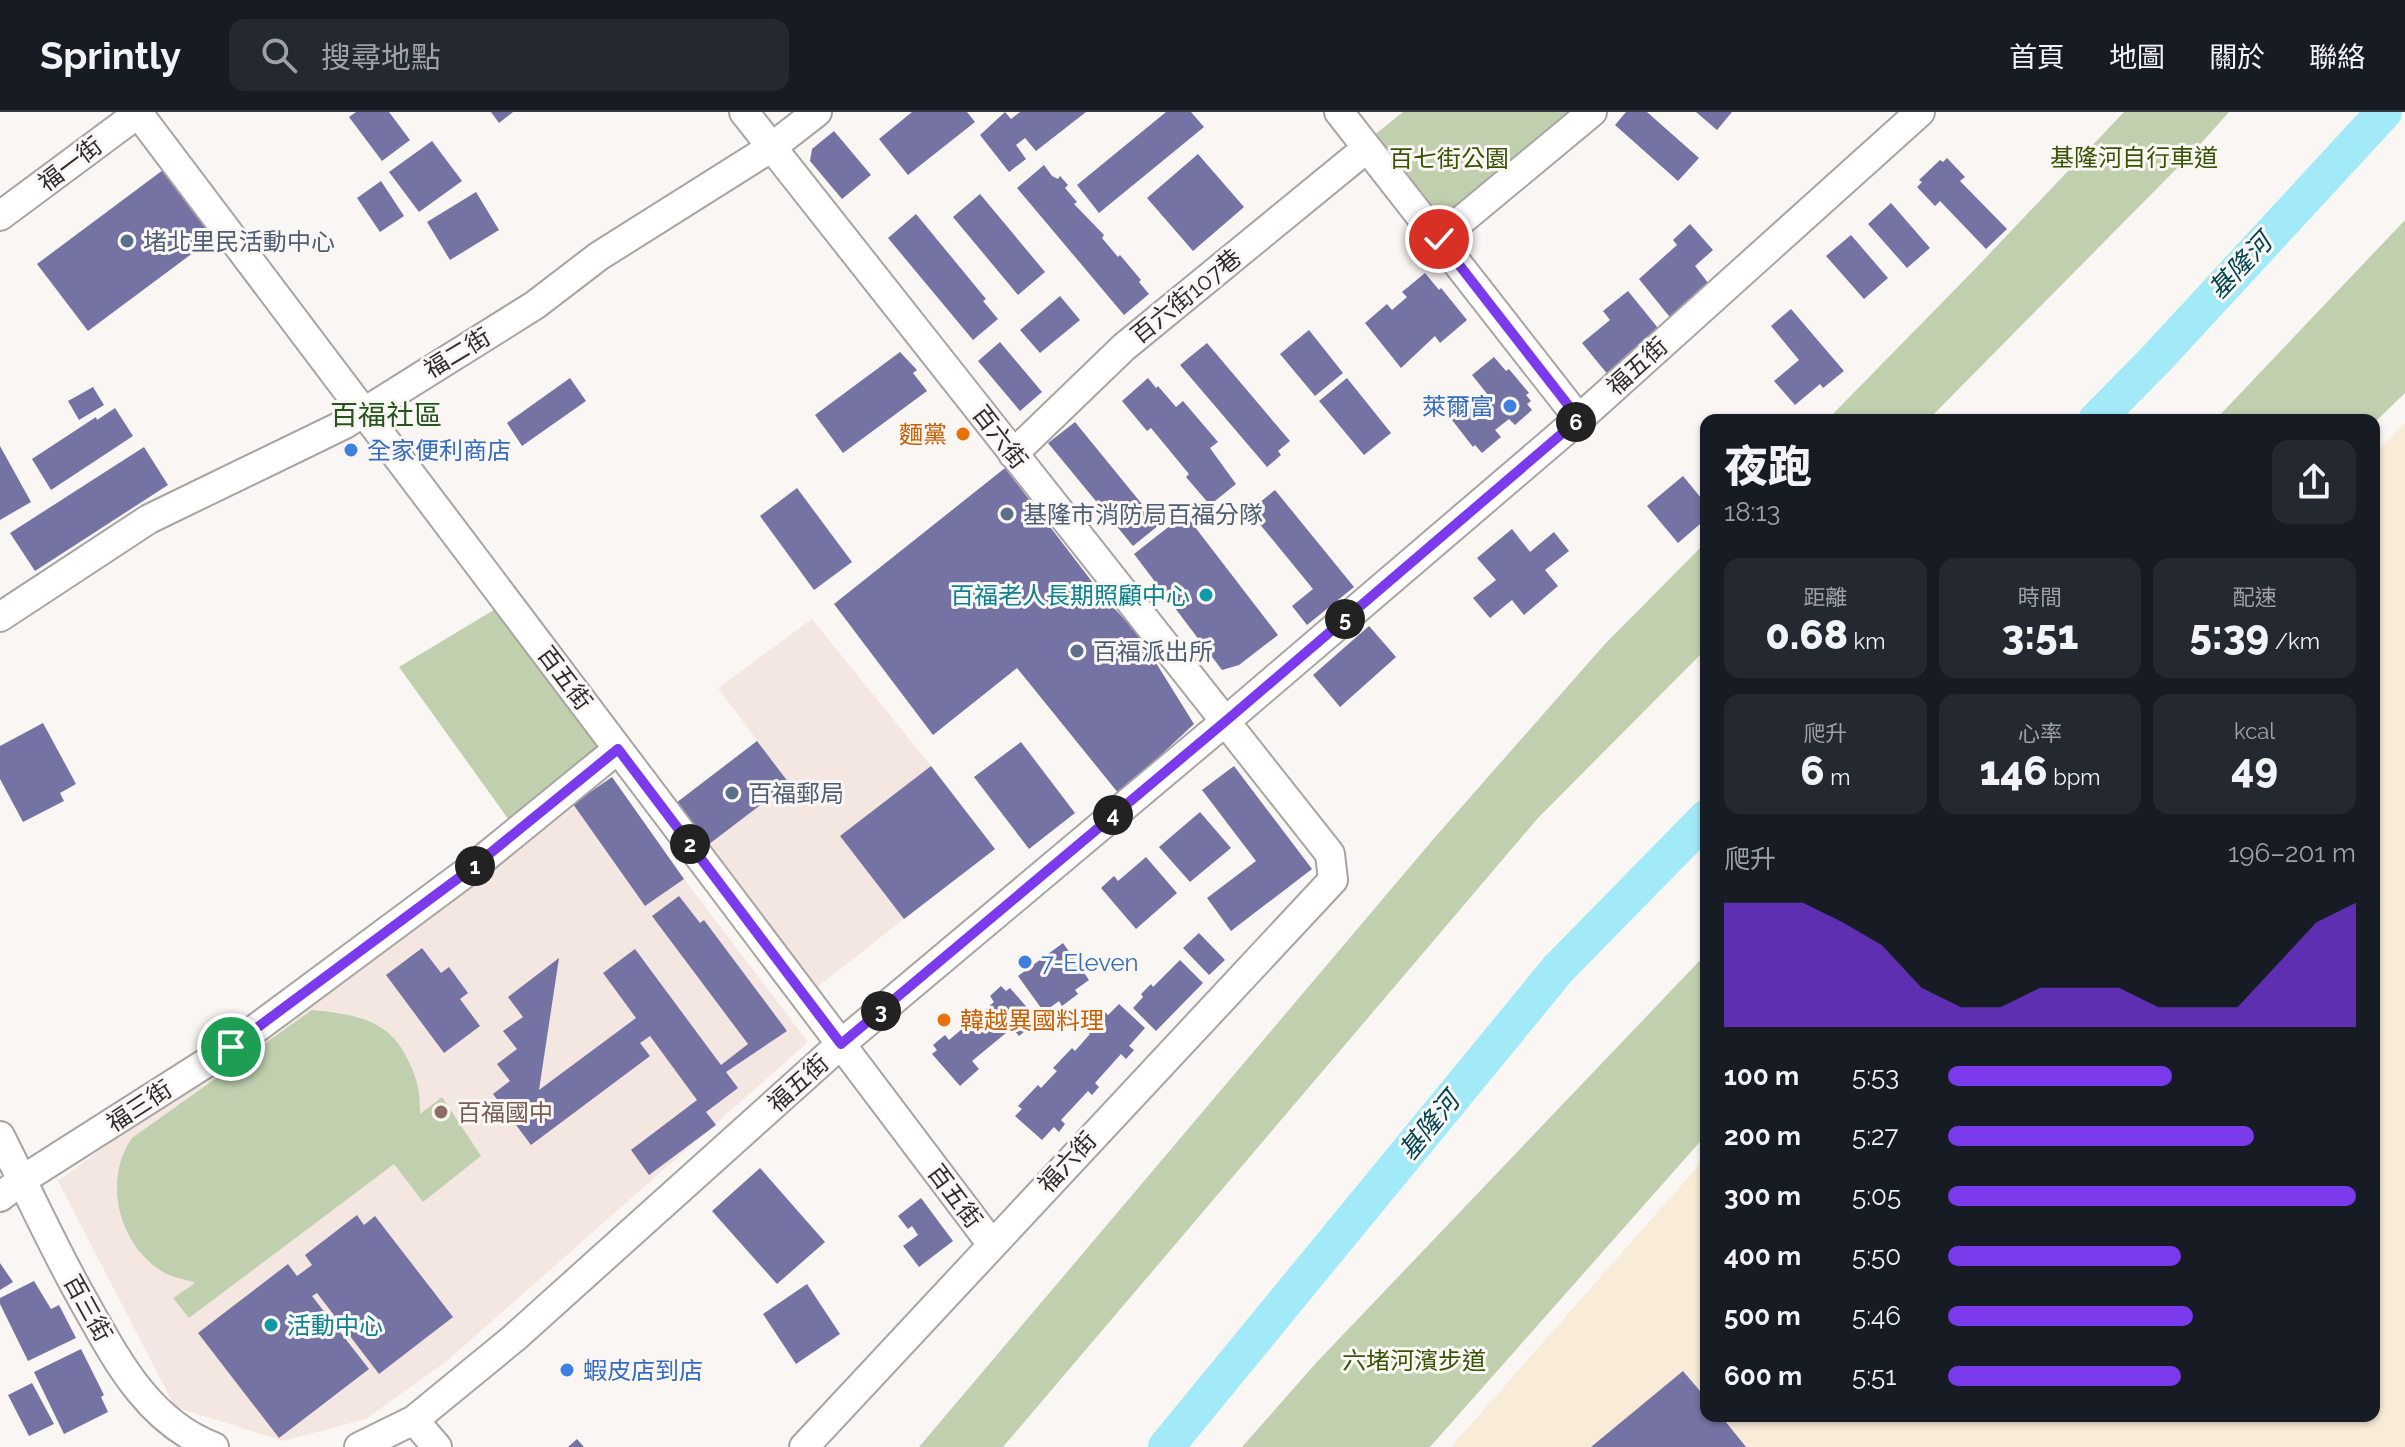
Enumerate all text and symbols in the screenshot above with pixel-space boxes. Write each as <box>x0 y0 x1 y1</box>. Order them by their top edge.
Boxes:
search box <box>229 19 789 91</box>
text: Sprintly <box>40 33 181 78</box>
icon: search <box>257 33 301 77</box>
text: 搜尋地點 <box>321 40 441 75</box>
text: 首頁 <box>2009 41 2065 74</box>
text: 地圖 <box>2109 41 2165 74</box>
text: 關於 <box>2209 41 2265 74</box>
text: 聯絡 <box>2309 41 2365 74</box>
street label: 福一街 <box>33 131 107 197</box>
park label: 基隆河自行車道 <box>2050 143 2218 172</box>
park label: 百七街公園 <box>1389 144 1509 173</box>
pin <box>1405 205 1473 273</box>
icon: check <box>1417 217 1461 261</box>
water label: 基隆河 <box>2202 224 2281 305</box>
place label: 堵北里民活動中心 <box>143 227 335 256</box>
marker: 堵北里民活動中心 <box>118 232 136 250</box>
street label: 百六街107巷 <box>1125 243 1247 349</box>
street label: 福二街 <box>419 322 495 384</box>
street label: 福五街 <box>1601 331 1673 401</box>
place label: 萊爾富 <box>1422 392 1494 421</box>
marker: 萊爾富 <box>1501 397 1519 415</box>
district label: 百福社區 <box>330 399 442 432</box>
street label: 百六街 <box>966 400 1034 474</box>
pin: 6 <box>1556 402 1596 442</box>
text: 6 <box>1569 409 1583 435</box>
place label: 麵黨 <box>899 420 947 449</box>
marker: 麵黨 <box>954 425 972 443</box>
place label: 全家便利商店 <box>367 436 511 465</box>
button: share <box>2272 440 2356 524</box>
marker: 全家便利商店 <box>342 441 360 459</box>
text: 夜跑 <box>1724 441 1812 492</box>
text: 18:13 <box>1724 497 1780 527</box>
place label: 基隆市消防局百福分隊 <box>1023 500 1263 529</box>
marker: 基隆市消防局百福分隊 <box>998 505 1016 523</box>
place label: 百福老人長期照顧中心 <box>950 581 1190 610</box>
text: 距離 <box>1803 584 1847 610</box>
text: 時間 <box>2018 584 2062 610</box>
text: 配速 <box>2233 584 2277 610</box>
marker: 百福老人長期照顧中心 <box>1197 586 1215 604</box>
pin: 5 <box>1325 599 1365 639</box>
text: 5 <box>1339 606 1351 632</box>
text: 0.68 <box>1765 611 1848 658</box>
text: 3:51 <box>2002 611 2078 658</box>
text: 5:39 <box>2189 611 2269 658</box>
text: km <box>1848 628 1885 654</box>
text: /km <box>2269 628 2320 654</box>
place label: 百福派出所 <box>1093 637 1213 666</box>
street label: 百五街 <box>532 641 598 715</box>
marker: 百福派出所 <box>1068 642 1086 660</box>
text: kcal <box>2234 718 2275 744</box>
text: 爬升 <box>1803 720 1847 746</box>
text: 心率 <box>2018 720 2062 746</box>
text: 49 <box>2231 744 2278 791</box>
text: 6 <box>1800 747 1825 794</box>
text: 146 <box>1979 747 2048 794</box>
text: m <box>1825 764 1850 790</box>
text: bpm <box>2048 764 2101 790</box>
place label: 百福郵局 <box>748 779 844 808</box>
marker: 百福郵局 <box>723 784 741 802</box>
pin: 4 <box>1093 795 1133 835</box>
text: 4 <box>1107 802 1119 828</box>
pin: 2 <box>670 824 710 864</box>
text: 2 <box>684 831 696 857</box>
text: 196–201 m <box>2228 838 2356 868</box>
text: 爬升 <box>1724 844 1776 874</box>
pin: 1 <box>455 846 495 886</box>
text: 1 <box>470 853 480 879</box>
place label: 7-Eleven <box>1041 948 1139 977</box>
marker: 7-Eleven <box>1016 953 1034 971</box>
pin: 3 <box>861 991 901 1031</box>
text: 3 <box>875 998 887 1024</box>
place label: 韓越異國料理 <box>960 1006 1104 1035</box>
marker: 韓越異國料理 <box>935 1011 953 1029</box>
pin <box>197 1013 265 1081</box>
icon: arrive <box>209 1025 253 1069</box>
street label: 福五街 <box>762 1048 834 1118</box>
text: 100 m <box>1724 1061 1799 1091</box>
text: 5:53 <box>1852 1061 1899 1091</box>
street label: 福三街 <box>101 1074 177 1138</box>
water label: 基隆河 <box>1393 1082 1468 1166</box>
place label: 百福國中 <box>457 1098 553 1127</box>
marker: 百福國中 <box>432 1103 450 1121</box>
text: 200 m <box>1724 1121 1801 1151</box>
text: 5:27 <box>1852 1121 1899 1151</box>
street label: 福六街 <box>1032 1126 1102 1198</box>
street label: 百五街 <box>922 1159 988 1233</box>
text: 300 m <box>1724 1181 1801 1211</box>
text: 5:05 <box>1852 1181 1901 1211</box>
text: 400 m <box>1724 1241 1801 1271</box>
text: 5:50 <box>1852 1241 1901 1271</box>
street label: 百三街 <box>58 1269 118 1347</box>
text: 500 m <box>1724 1301 1801 1331</box>
text: 5:46 <box>1852 1301 1901 1331</box>
place label: 活動中心 <box>287 1311 383 1340</box>
marker: 活動中心 <box>262 1316 280 1334</box>
park label: 六堵河濱步道 <box>1342 1346 1486 1375</box>
place label: 蝦皮店到店 <box>583 1356 703 1385</box>
marker: 蝦皮店到店 <box>558 1361 576 1379</box>
text: 600 m <box>1724 1361 1802 1391</box>
text: 5:51 <box>1852 1361 1896 1391</box>

